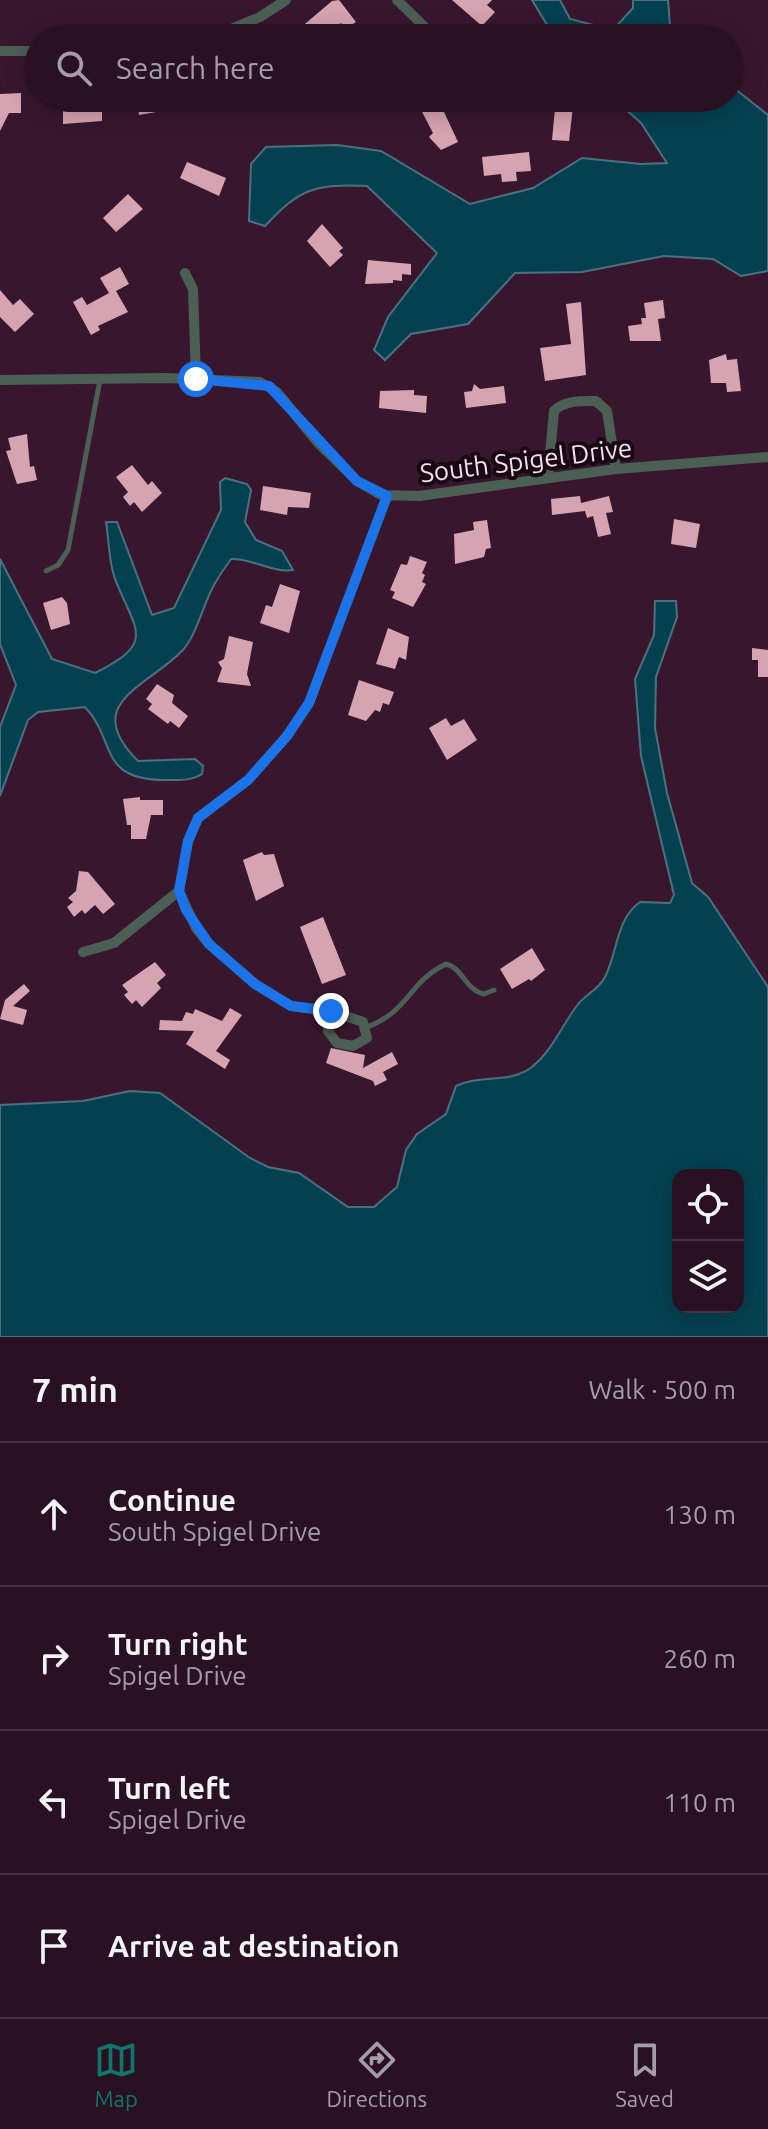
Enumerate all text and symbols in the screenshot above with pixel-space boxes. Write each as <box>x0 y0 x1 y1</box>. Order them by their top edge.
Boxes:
search box <box>24 24 744 112</box>
icon: search <box>52 46 96 90</box>
text: Search here <box>116 51 275 85</box>
route start <box>178 361 214 397</box>
street label: South Spigel Drive <box>418 433 634 487</box>
route end <box>313 993 349 1029</box>
map controls <box>672 1169 744 1313</box>
button: locate <box>672 1169 744 1241</box>
button: layers <box>672 1241 744 1313</box>
text: 7 min <box>32 1370 118 1408</box>
text: Walk · 500 m <box>588 1375 736 1404</box>
text: Continue <box>108 1483 236 1517</box>
icon: ahead <box>32 1492 76 1536</box>
text: 130 m <box>664 1500 736 1529</box>
text: South Spigel Drive <box>108 1517 321 1546</box>
text: Turn right <box>108 1627 248 1661</box>
icon: right <box>32 1636 76 1680</box>
text: 260 m <box>664 1644 736 1673</box>
text: Spigel Drive <box>108 1661 247 1690</box>
text: Turn left <box>108 1771 230 1805</box>
icon: left <box>32 1780 76 1824</box>
text: 110 m <box>664 1788 736 1817</box>
text: Spigel Drive <box>108 1805 247 1834</box>
icon: arrive <box>32 1924 76 1968</box>
text: Arrive at destination <box>108 1929 400 1963</box>
tab: Map <box>94 2038 138 2111</box>
tab: Directions <box>326 2038 427 2111</box>
tab: Saved <box>615 2038 674 2111</box>

